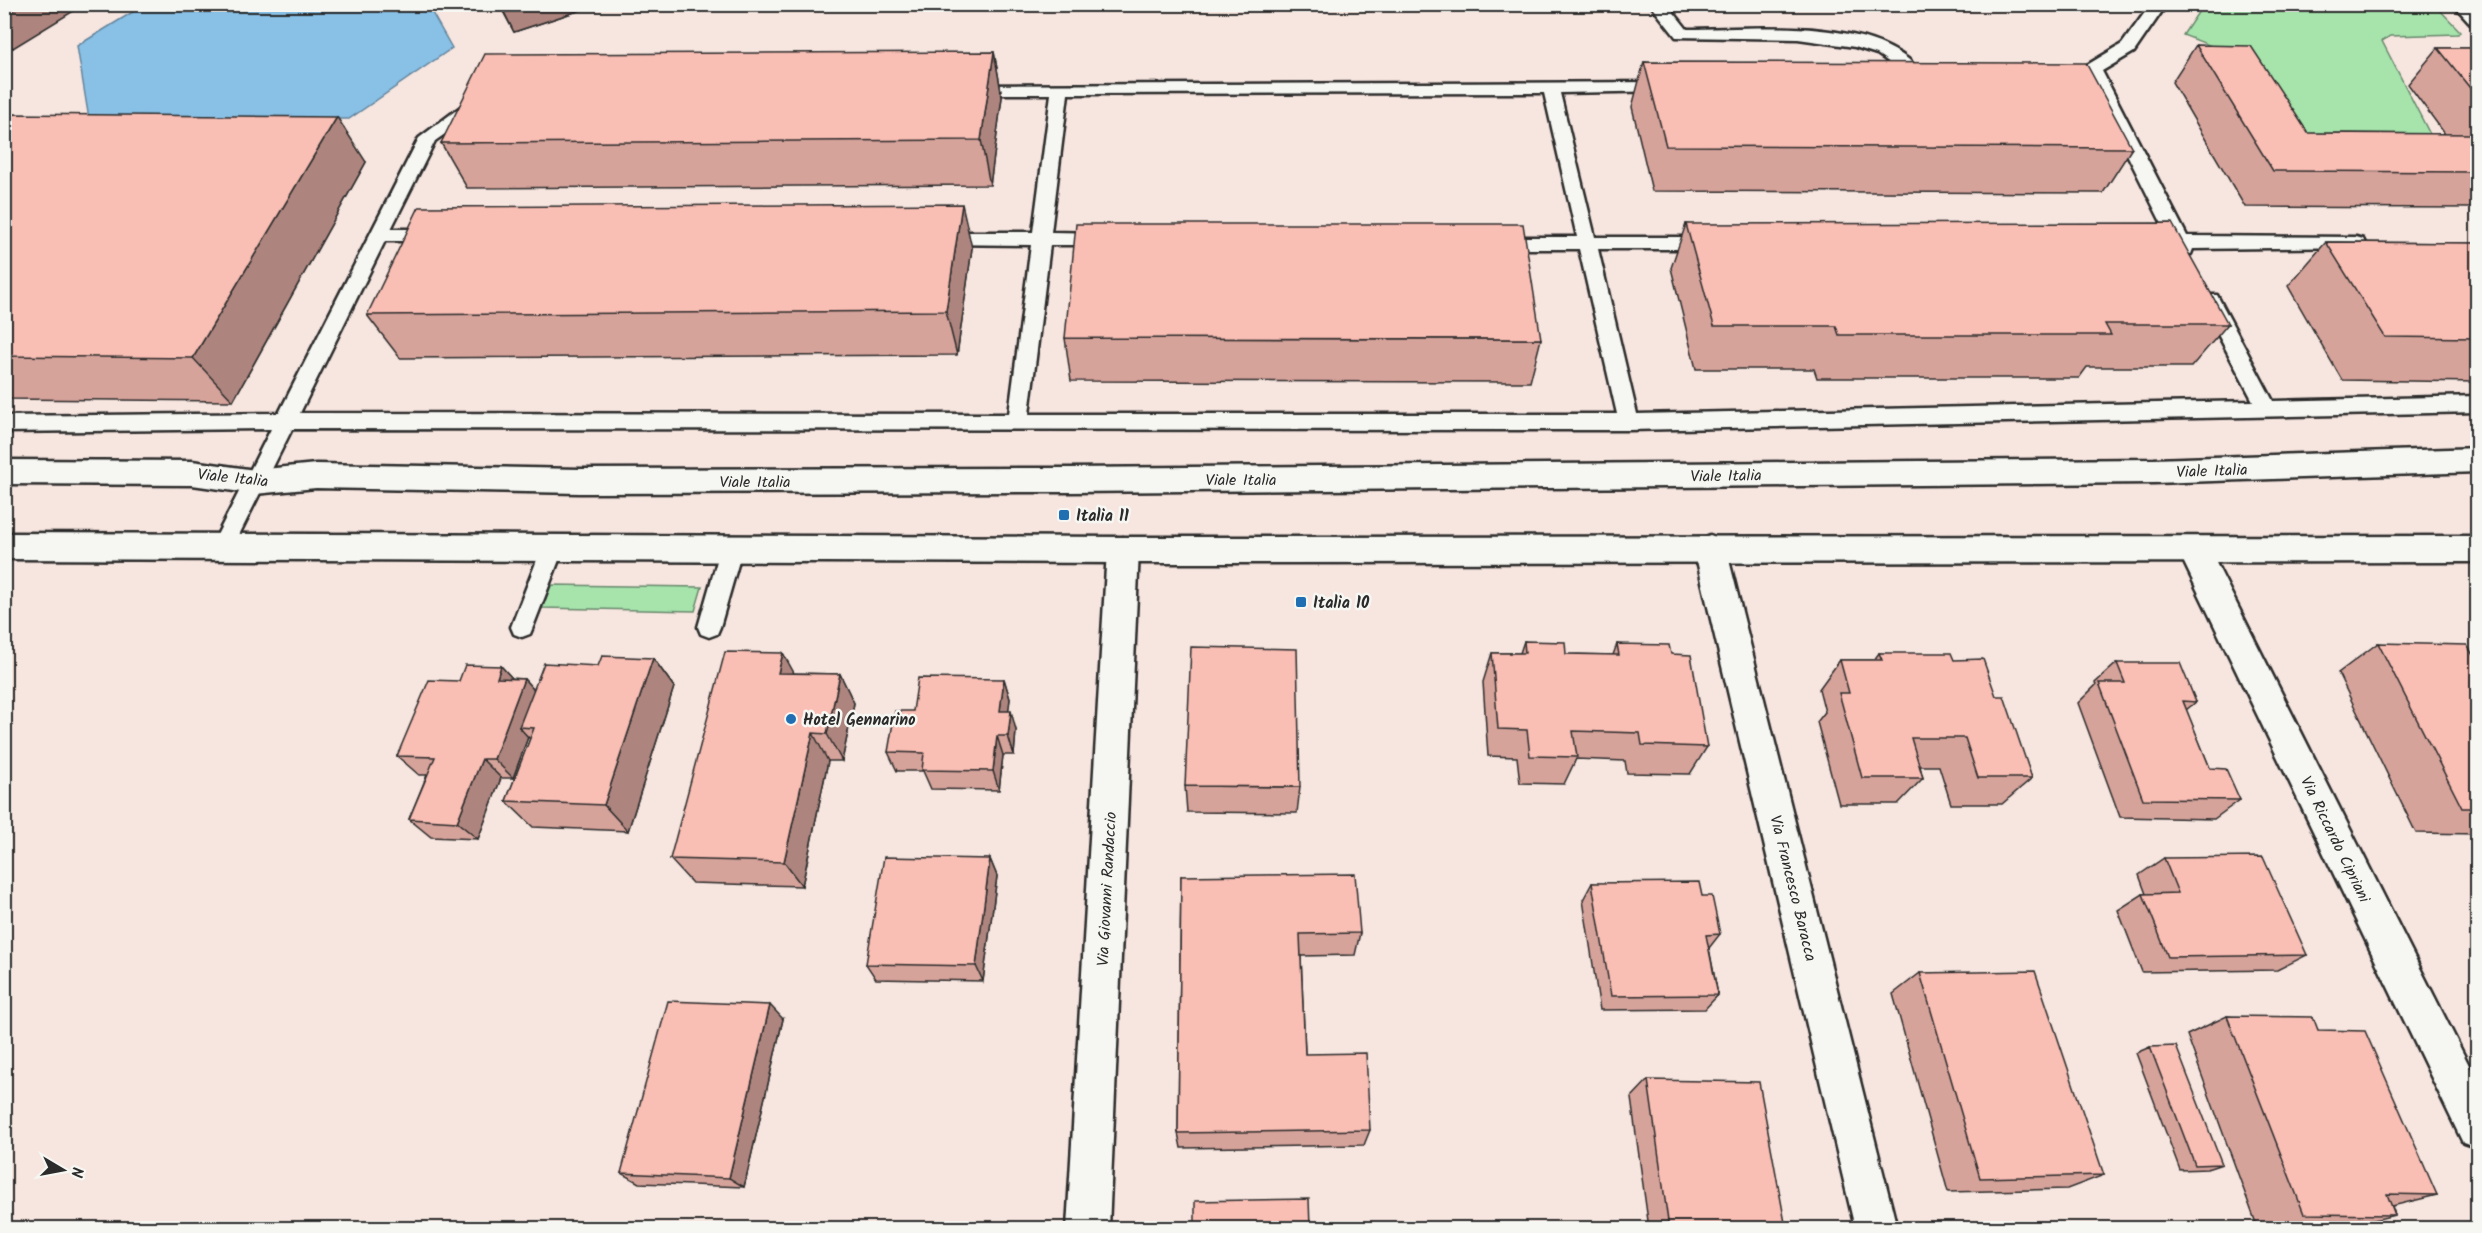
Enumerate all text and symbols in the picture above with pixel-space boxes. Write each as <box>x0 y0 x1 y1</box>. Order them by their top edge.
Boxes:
street label: Viale Italia <box>2176 458 2248 485</box>
street label: Viale Italia <box>196 462 270 495</box>
street label: Viale Italia <box>1690 463 1762 490</box>
street label: Viale Italia <box>1205 468 1277 493</box>
street label: Viale Italia <box>719 470 791 495</box>
place label: Italia 11 <box>1076 504 1129 529</box>
marker: Italia 11 <box>1057 508 1071 522</box>
place label: Italia 10 <box>1313 591 1370 616</box>
marker: Italia 10 <box>1294 595 1308 609</box>
place label: Hotel Gennarino <box>803 708 916 733</box>
marker: Hotel Gennarino <box>784 712 798 726</box>
street label: Via Riccardo Cipriani <box>2293 772 2377 908</box>
street label: Via Giovanni Randaccio <box>1091 811 1124 967</box>
street label: Via Francesco Baracca <box>1762 813 1823 964</box>
north arrow <box>33 1140 93 1200</box>
text: N <box>63 1165 89 1179</box>

